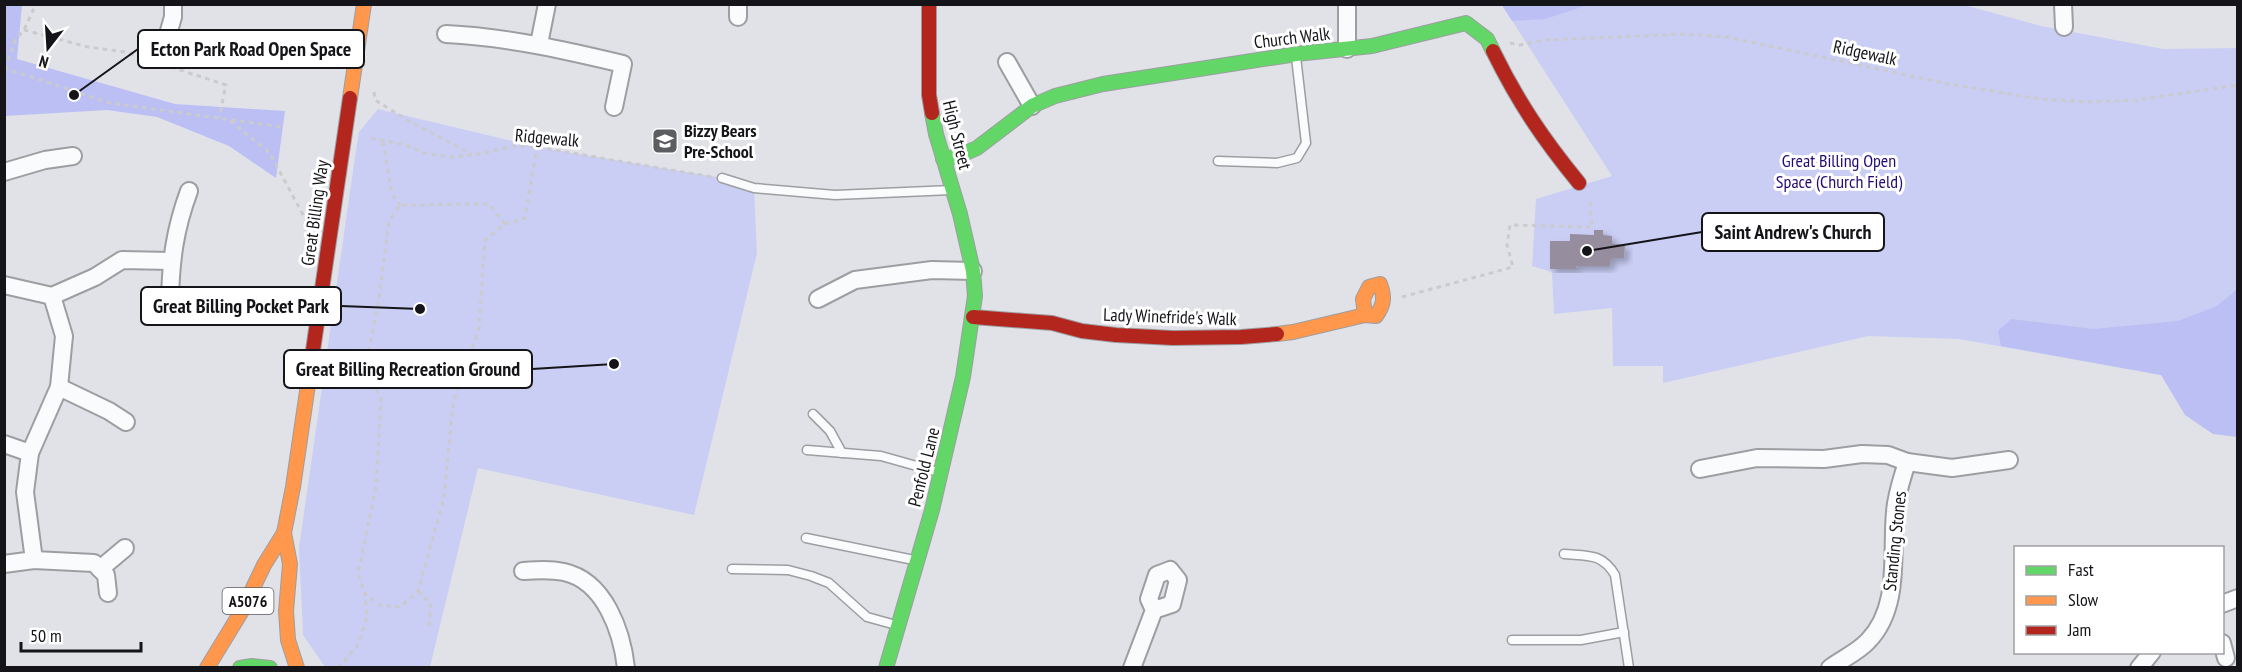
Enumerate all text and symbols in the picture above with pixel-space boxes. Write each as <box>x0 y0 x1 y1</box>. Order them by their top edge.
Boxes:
north arrow <box>18 18 78 78</box>
street label: Church Walk <box>1253 21 1331 54</box>
callout: Ecton Park Road Open Space <box>138 30 364 68</box>
street label: Ridgewalk <box>1831 35 1899 70</box>
text: Ecton Park Road Open Space <box>151 36 351 62</box>
text: N <box>37 52 51 73</box>
street label: High Street <box>938 98 977 172</box>
place label: Bizzy Bears Pre-School <box>684 119 756 163</box>
street label: Ridgewalk <box>514 123 580 152</box>
school or university icon: Bizzy Bears Pre-School <box>650 126 680 156</box>
park label: Great Billing Open Space (Church Field) <box>1776 149 1903 193</box>
street label: Great Billing Way <box>296 158 333 267</box>
callout: Saint Andrew's Church <box>1702 213 1884 251</box>
text: Saint Andrew's Church <box>1715 219 1871 245</box>
callout: Great Billing Pocket Park <box>141 287 341 325</box>
text: Great Billing Pocket Park <box>153 293 330 319</box>
street label: Lady Winefride's Walk <box>1103 303 1237 330</box>
callout: Great Billing Recreation Ground <box>284 350 532 388</box>
text: Great Billing Recreation Ground <box>296 356 520 382</box>
street label: Penfold Lane <box>903 425 944 509</box>
street label: Standing Stones <box>1878 490 1911 592</box>
legend <box>2014 546 2224 654</box>
text: Fast <box>2068 558 2094 581</box>
road number: A5076 <box>222 588 274 614</box>
text: Slow <box>2068 588 2099 611</box>
scale bar <box>21 615 141 653</box>
text: Jam <box>2067 618 2091 641</box>
text: 50 m <box>30 624 62 647</box>

